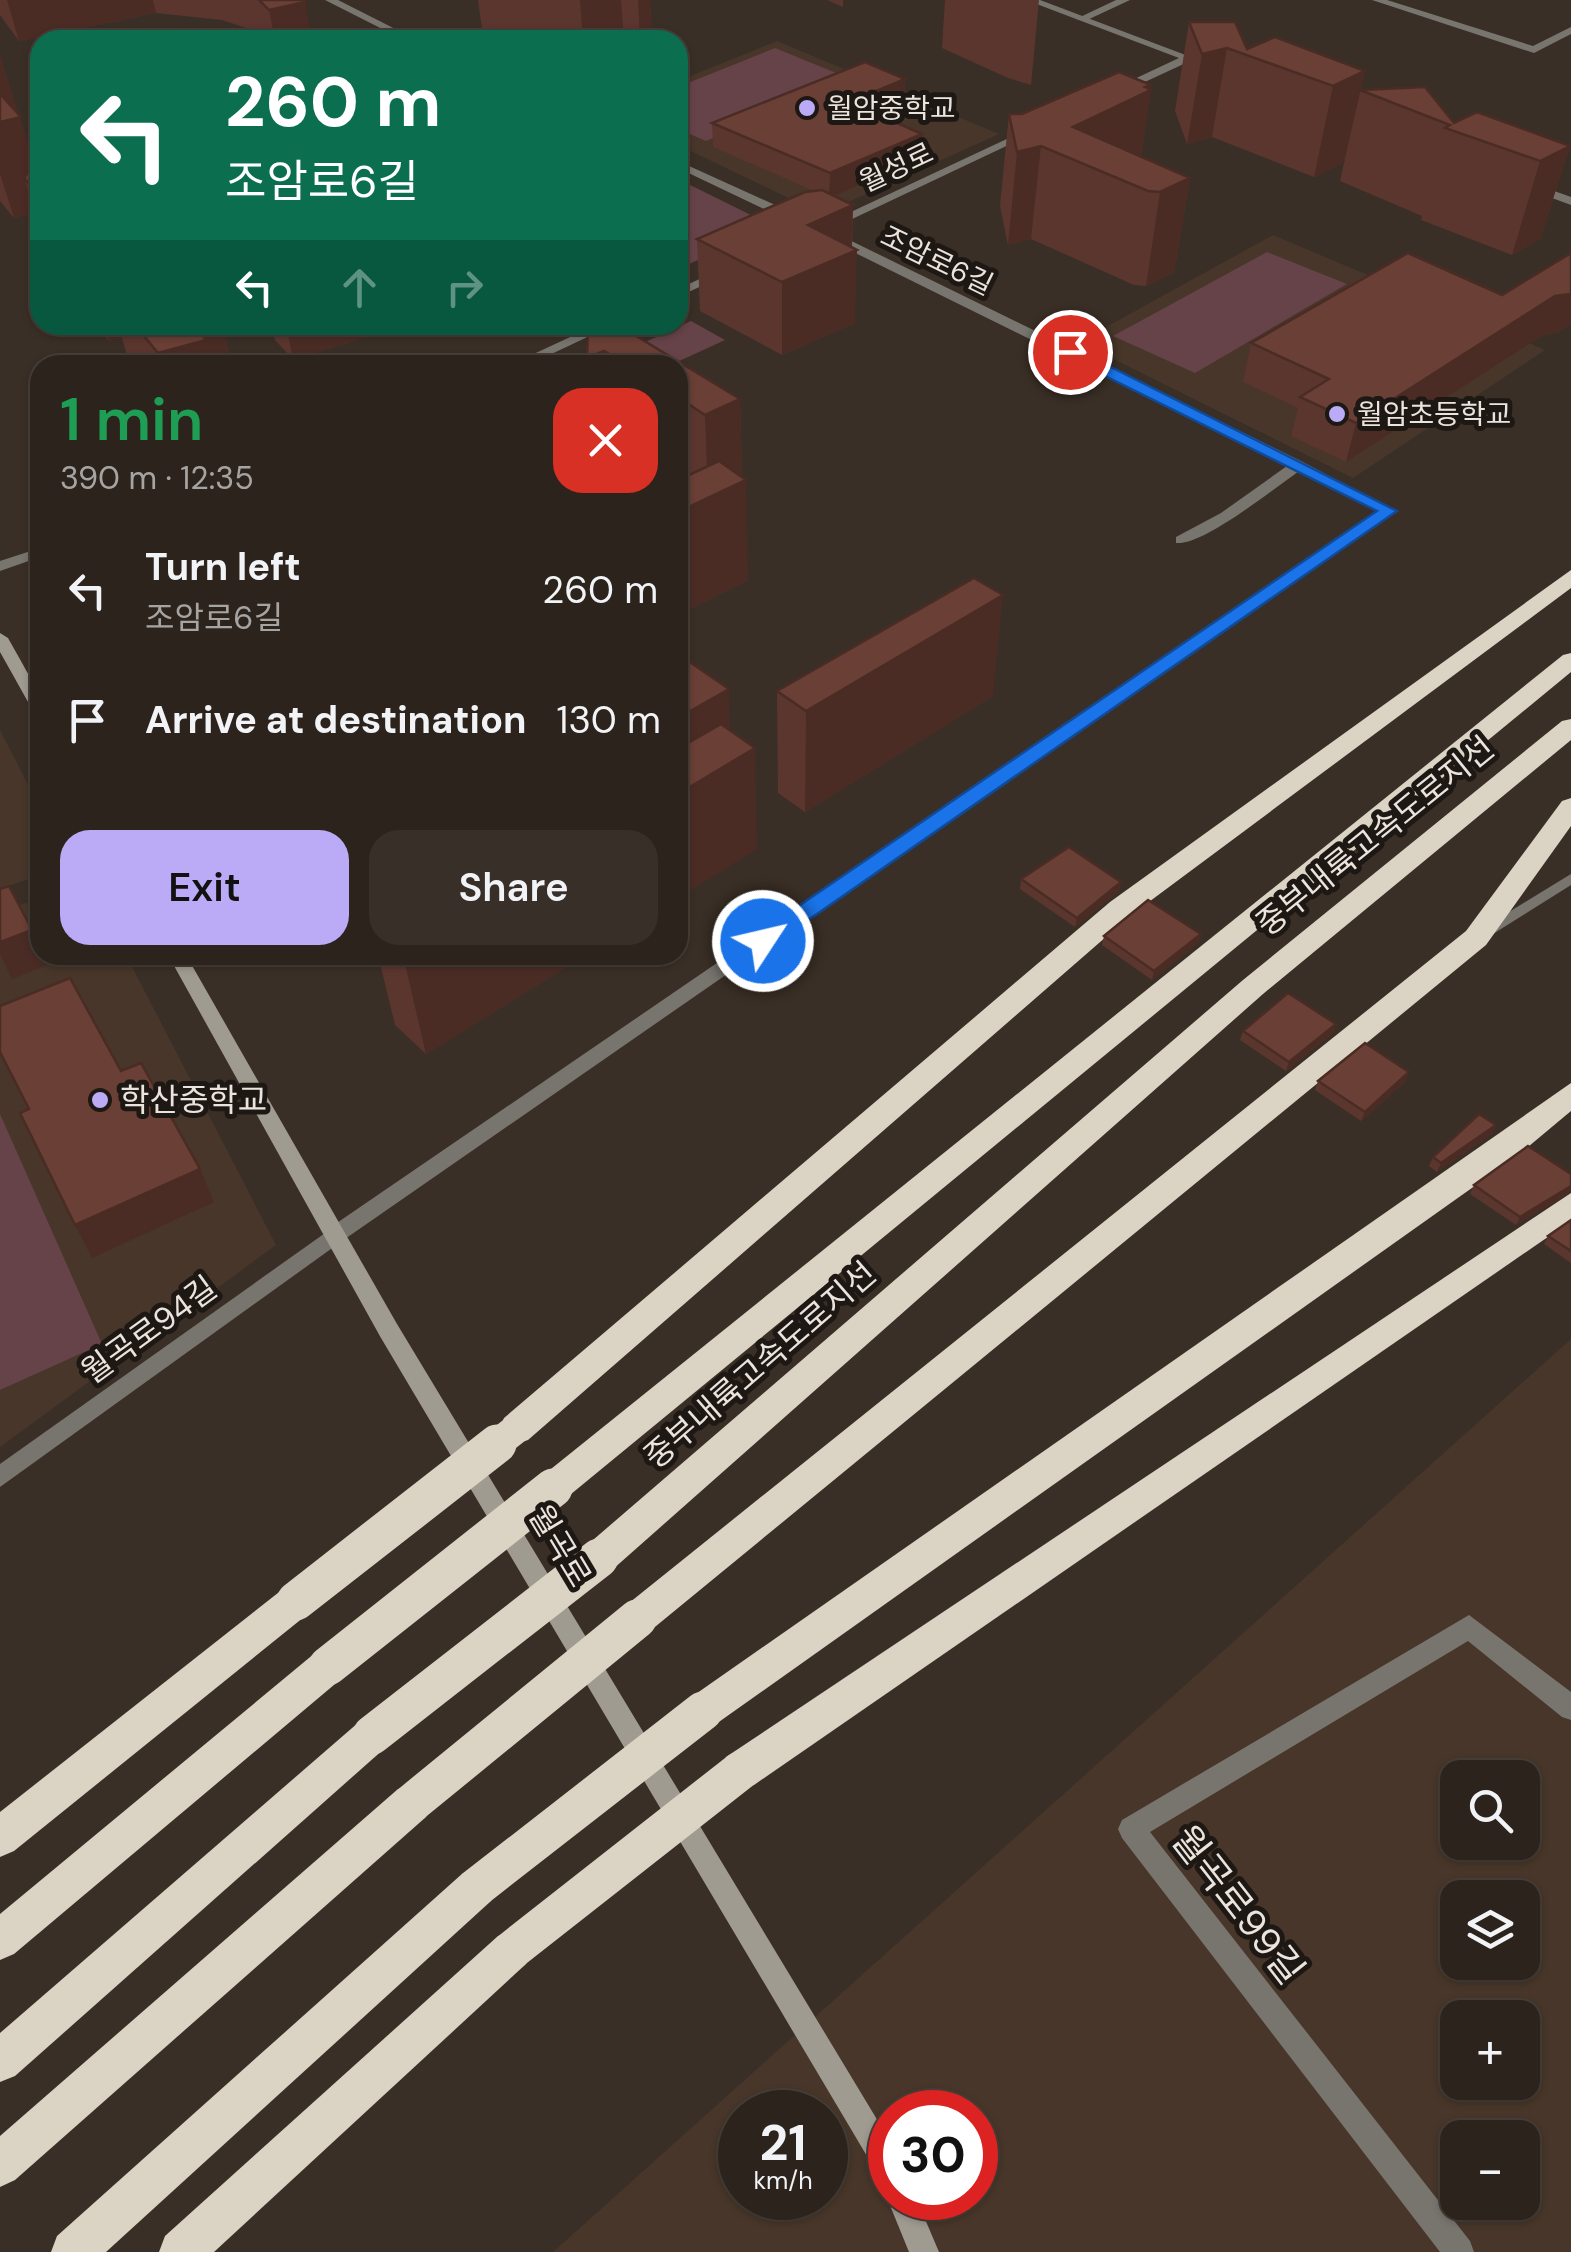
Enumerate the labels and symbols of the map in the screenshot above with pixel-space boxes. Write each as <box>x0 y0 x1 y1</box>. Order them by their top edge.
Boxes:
place label: 월암중학교 <box>827 90 956 127</box>
marker: 월암중학교 <box>796 97 818 119</box>
street label: 월성로 <box>853 134 939 201</box>
street label: 조암로6길 <box>874 217 999 304</box>
pin <box>1028 310 1113 395</box>
place label: 월암초등학교 <box>1357 396 1512 433</box>
marker: 월암초등학교 <box>1326 403 1348 425</box>
street label: 중부내륙고속도로지선 <box>1247 727 1503 945</box>
position arrow <box>711 889 815 993</box>
place label: 학산중학교 <box>120 1079 267 1121</box>
marker: 학산중학교 <box>89 1089 111 1111</box>
street label: 중부내륙고속도로지선 <box>635 1253 885 1477</box>
street label: 월곡로94길 <box>73 1267 225 1393</box>
street label: 월곡로 <box>519 1497 601 1595</box>
street label: 월곡로99길 <box>1161 1816 1315 1994</box>
speed limit sign: 30 <box>868 2090 998 2220</box>

